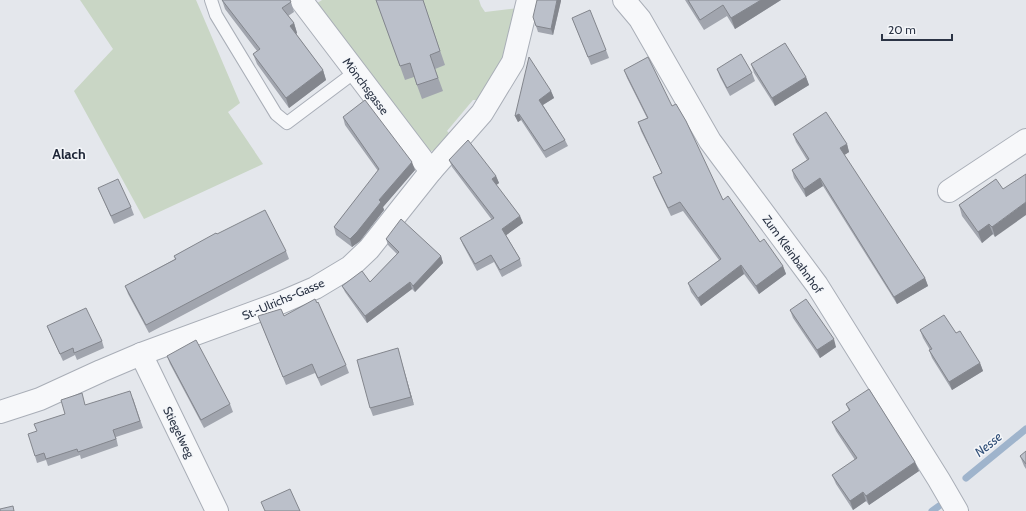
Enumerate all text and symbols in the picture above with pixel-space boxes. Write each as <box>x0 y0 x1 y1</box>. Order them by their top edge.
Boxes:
scale bar <box>882 16 952 42</box>
text: 20 m <box>888 22 916 37</box>
street label: Mönchsgasse <box>340 54 392 118</box>
district label: Alach <box>52 145 86 163</box>
street label: Zum Kleinbahnhof <box>760 212 827 296</box>
street label: St.-Ulrichs-Gasse <box>240 275 326 323</box>
street label: Stiegelweg <box>160 404 198 461</box>
water label: Nesse <box>971 428 1005 460</box>

